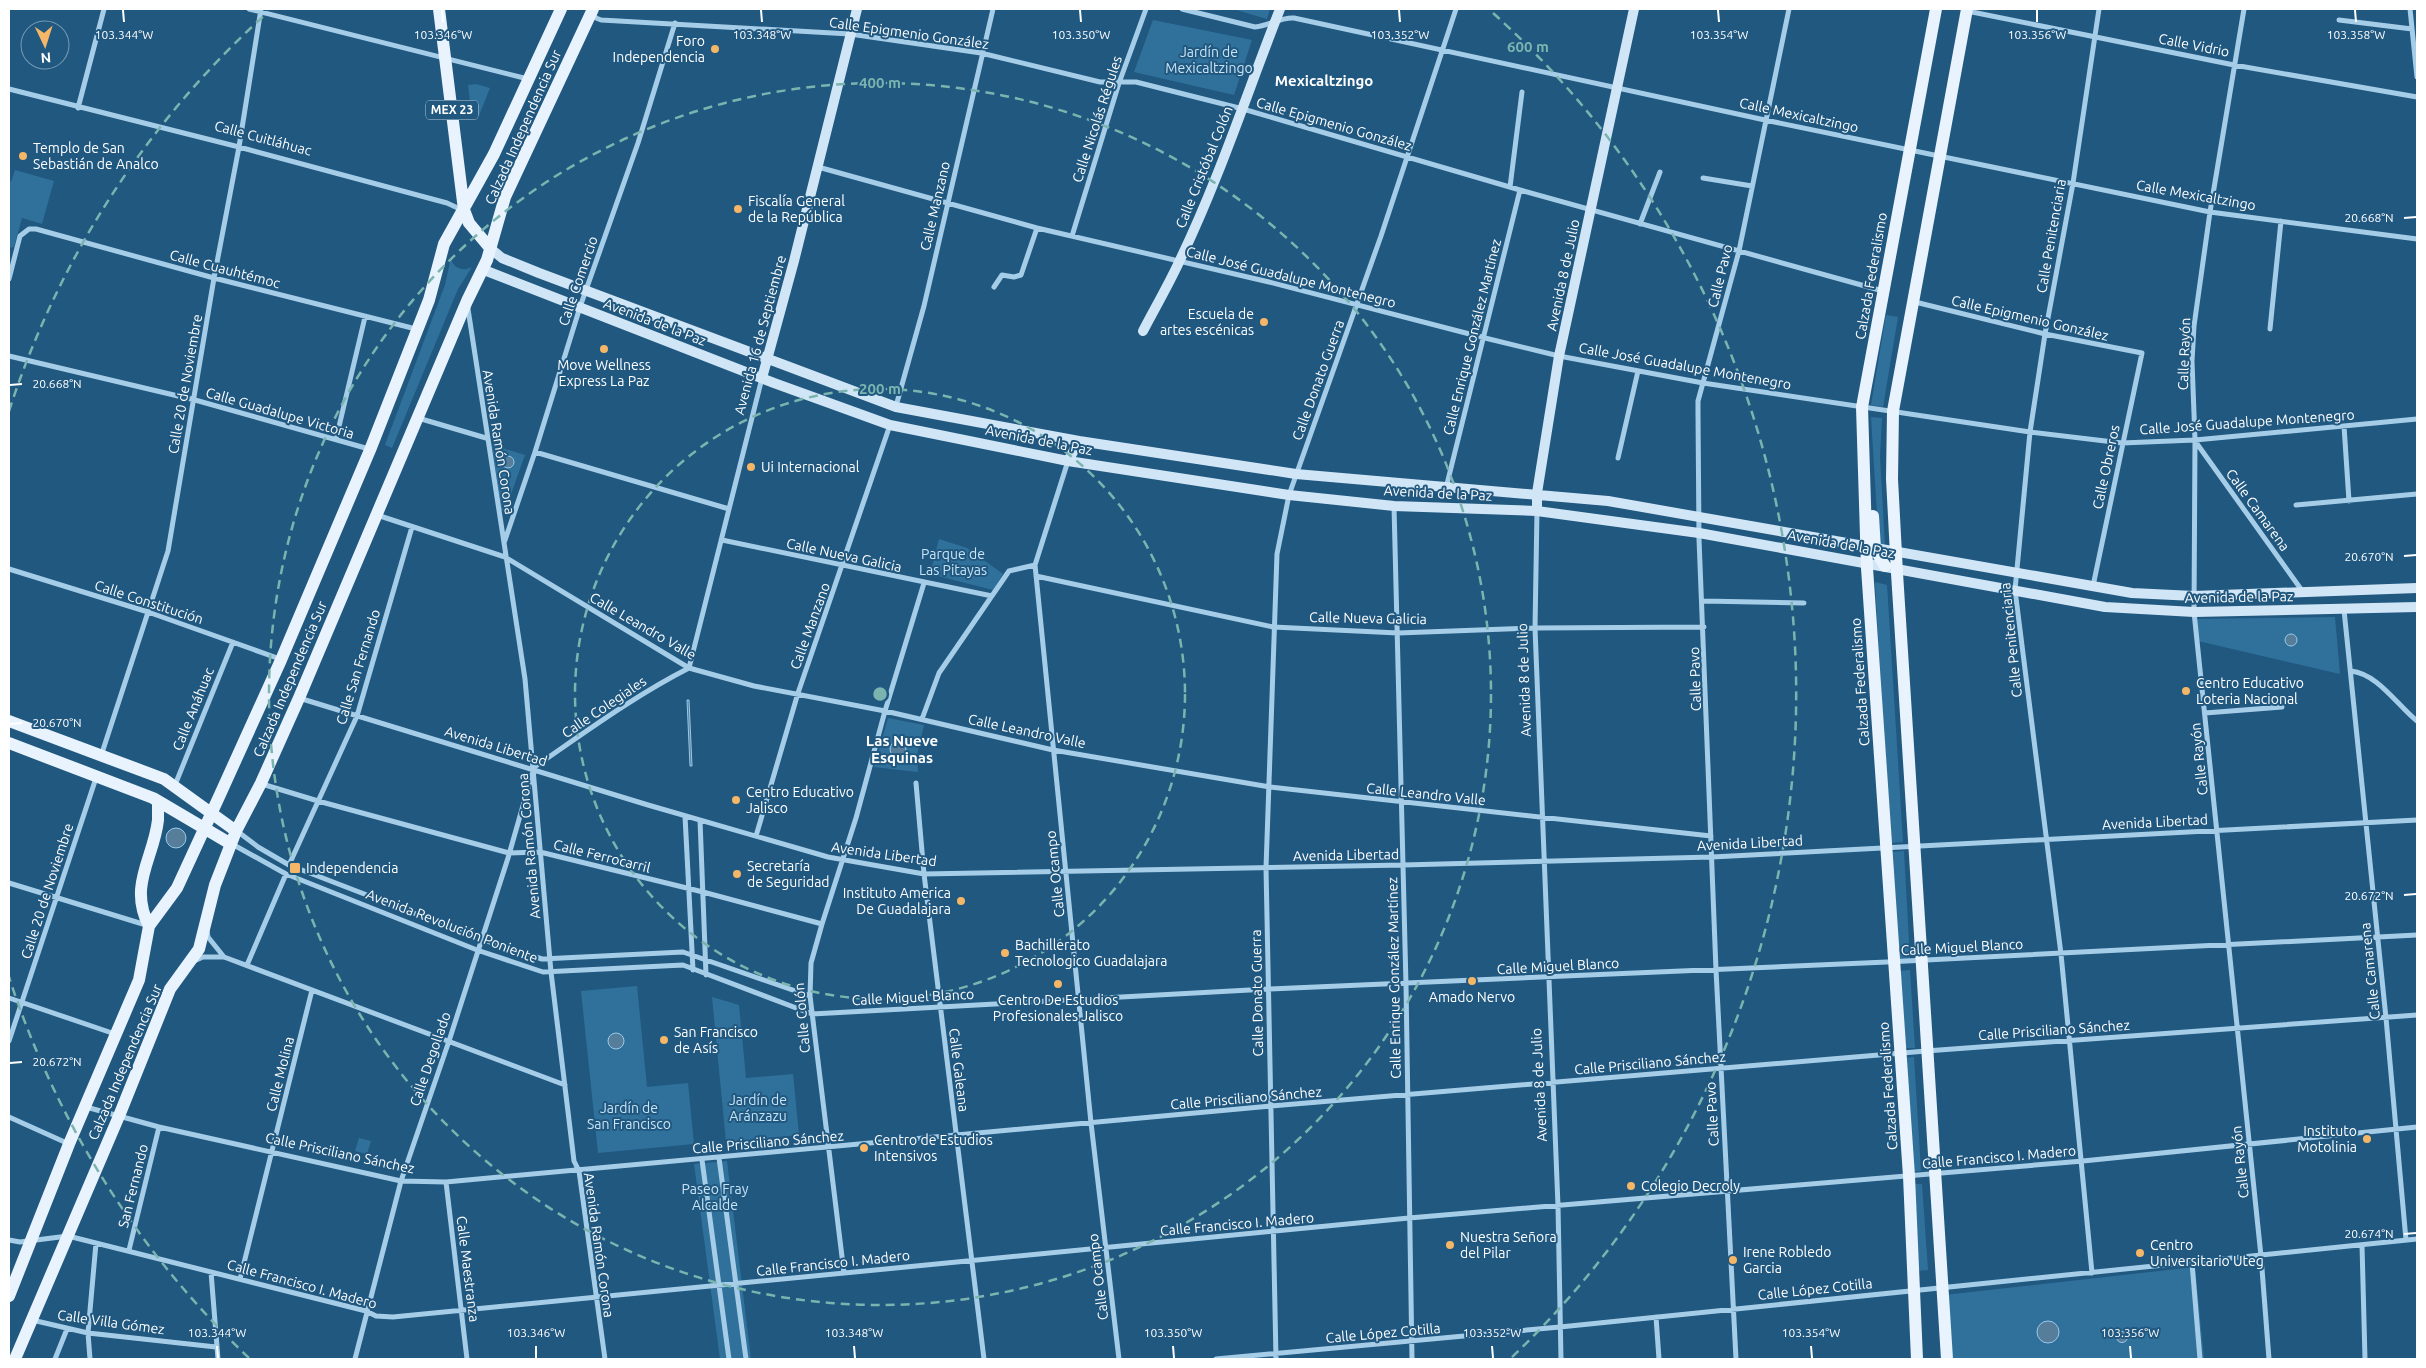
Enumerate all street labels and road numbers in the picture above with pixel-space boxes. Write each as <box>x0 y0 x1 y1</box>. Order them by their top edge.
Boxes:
street label: Calle Epigmenio González <box>828 14 990 52</box>
street label: Calle Vidrio <box>2157 30 2231 60</box>
street label: Calzada Independencia Sur <box>482 46 565 207</box>
street label: Calle Nicolás Régules <box>1069 54 1125 184</box>
street label: Calle Epigmenio González <box>1254 94 1414 154</box>
street label: Calle Mexicaltzingo <box>1738 95 1860 135</box>
road number: MEX 23 <box>426 100 478 120</box>
street label: Calle Cristóbal Colón <box>1172 104 1236 230</box>
street label: Calle Cuitláhuac <box>213 117 314 159</box>
street label: Calle Manzano <box>917 160 953 252</box>
street label: Calle Mexicaltzingo <box>2135 177 2257 213</box>
street label: Calle Penitenciaria <box>2033 178 2069 294</box>
street label: Calzada Federalismo <box>1852 211 1890 341</box>
street label: Avenida 8 de Julio <box>1543 218 1583 332</box>
street label: Calle Comercio <box>555 234 601 328</box>
street label: Calle Enrique González Martínez <box>1440 237 1504 437</box>
street label: Calle José Guadalupe Montenegro <box>1184 243 1398 311</box>
street label: Calle Pavo <box>1704 243 1736 309</box>
street label: Calle Cuauhtémoc <box>168 247 282 292</box>
street label: Avenida 16 de Septiembre <box>731 253 789 417</box>
street label: Calle Epigmenio González <box>1950 292 2110 344</box>
street label: Avenida de la Paz <box>601 295 709 349</box>
street label: Calle 20 de Noviembre <box>165 313 205 455</box>
street label: Calle Rayón <box>2175 317 2193 391</box>
street label: Calle Donato Guerra <box>1289 318 1347 442</box>
street label: Calle José Guadalupe Montenegro <box>1577 339 1793 393</box>
street label: Avenida Ramón Corona <box>480 369 518 515</box>
street label: Calle Guadalupe Victoria <box>204 384 356 442</box>
street label: Calle José Guadalupe Montenegro <box>2139 406 2355 438</box>
street label: Avenida de la Paz <box>984 422 1094 458</box>
street label: Calle Obreros <box>2089 423 2123 511</box>
street label: Calle Camarena <box>2223 466 2293 554</box>
street label: Avenida de la Paz <box>1383 482 1493 504</box>
street label: Avenida de la Paz <box>1786 527 1896 561</box>
street label: Calle Nueva Galicia <box>785 535 903 575</box>
street label: Calle Constitución <box>93 577 205 627</box>
street label: Calle Manzano <box>787 580 833 672</box>
street label: Calle Penitenciaria <box>1997 582 2025 698</box>
street label: Avenida de la Paz <box>2185 588 2293 606</box>
street label: Calle Leandro Valle <box>587 589 699 663</box>
street label: Calzada Independencia Sur <box>250 598 330 759</box>
street label: Calle San Fernando <box>333 607 383 727</box>
street label: Calle Nueva Galicia <box>1309 609 1427 627</box>
street label: Calzada Federalismo <box>1848 617 1872 747</box>
street label: Avenida 8 de Julio <box>1514 623 1534 737</box>
street label: Calle Pavo <box>1686 646 1704 712</box>
street label: Calle Anáhuac <box>169 665 217 753</box>
street label: Calle Colegiales <box>559 673 649 741</box>
street label: Calle Leandro Valle <box>967 711 1087 751</box>
street label: Calle Rayón <box>2187 722 2211 796</box>
street label: Avenida Libertad <box>443 723 549 769</box>
street label: Avenida Ramón Corona <box>515 772 543 920</box>
street label: Calle Leandro Valle <box>1366 780 1486 808</box>
street label: Avenida Libertad <box>2102 811 2208 833</box>
street label: Calle 20 de Noviembre <box>18 821 76 961</box>
street label: Calle Ocampo <box>1042 830 1068 918</box>
street label: Avenida Libertad <box>1697 832 1803 854</box>
street label: Calle Ferrocarril <box>552 836 652 876</box>
street label: Avenida Libertad <box>830 839 938 869</box>
street label: Avenida Libertad <box>1293 846 1399 864</box>
street label: Calle Enrique González Martínez <box>1384 877 1404 1079</box>
street label: Avenida Revolución Poniente <box>364 886 540 966</box>
street label: Calle Camarena <box>2357 922 2383 1020</box>
street label: Calle Donato Guerra <box>1248 929 1266 1057</box>
street label: Calle Miguel Blanco <box>1900 936 2024 958</box>
street label: Calle Miguel Blanco <box>1496 955 1620 977</box>
street label: Calzada Independencia Sur <box>85 981 165 1142</box>
street label: Calle Colón <box>791 982 813 1054</box>
street label: Calle Miguel Blanco <box>851 986 975 1008</box>
street label: Calle Degollado <box>406 1010 454 1108</box>
street label: Calle Prisciliano Sánchez <box>1978 1017 2130 1043</box>
street label: Calzada Federalismo <box>1876 1021 1900 1151</box>
street label: Calle Galeana <box>946 1027 972 1113</box>
street label: Avenida 8 de Julio <box>1528 1028 1550 1142</box>
street label: Calle Molina <box>263 1035 297 1113</box>
street label: Calle Prisciliano Sánchez <box>1574 1048 1726 1078</box>
street label: Calle Pavo <box>1702 1081 1722 1147</box>
street label: Calle Prisciliano Sánchez <box>1170 1083 1322 1113</box>
street label: Calle Rayón <box>2228 1125 2252 1199</box>
street label: Calle Prisciliano Sánchez <box>692 1127 844 1157</box>
street label: Calle Prisciliano Sánchez <box>264 1129 416 1177</box>
street label: San Fernando <box>115 1142 151 1230</box>
street label: Calle Francisco I. Madero <box>1921 1142 2077 1172</box>
street label: Avenida Ramón Corona <box>581 1171 617 1319</box>
street label: Calle Francisco I. Madero <box>1159 1209 1315 1239</box>
street label: Calle Maestranza <box>454 1215 482 1323</box>
street label: Calle Ocampo <box>1085 1233 1111 1321</box>
street label: Calle Francisco I. Madero <box>755 1247 911 1279</box>
street label: Calle Francisco I. Madero <box>225 1256 379 1312</box>
street label: Calle López Cotilla <box>1757 1275 1873 1303</box>
street label: Calle Villa Gómez <box>56 1307 166 1337</box>
street label: Calle López Cotilla <box>1325 1320 1441 1346</box>

